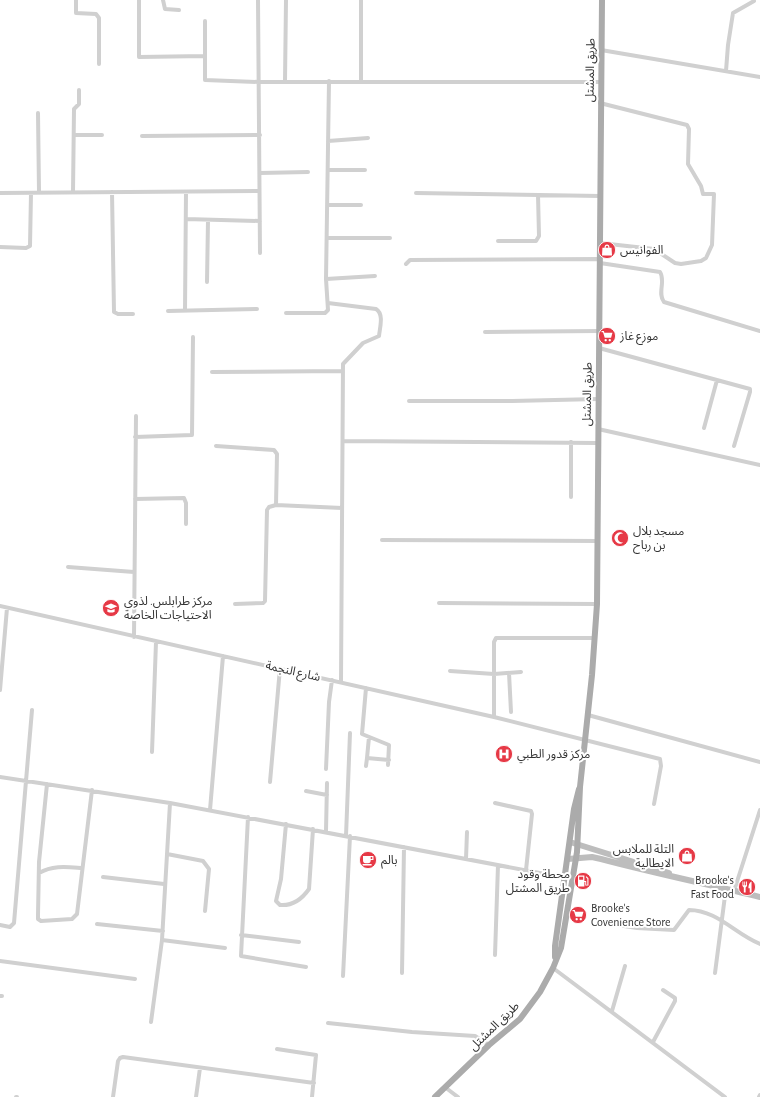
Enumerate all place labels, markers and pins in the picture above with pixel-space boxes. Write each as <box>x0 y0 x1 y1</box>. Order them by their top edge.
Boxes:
shop icon: الفوانيس <box>597 240 617 260</box>
place label: الفوانيس <box>620 244 664 257</box>
supermarket icon: موزع غاز <box>597 326 617 346</box>
place label: موزع غاز <box>619 330 658 345</box>
place label: مسجد بلال بن رباح <box>633 525 684 554</box>
mosque icon: مسجد بلال بن رباح <box>610 528 630 548</box>
place label: مركز طرابلس. لذوي الاحتياجات الخاصة <box>124 595 212 622</box>
school or university icon: مركز طرابلس. لذوي الاحتياجات الخاصة <box>101 598 121 618</box>
hospital icon: مركز قدور الطبي <box>494 744 514 764</box>
place label: مركز قدور الطبي <box>517 748 590 764</box>
place label: التلة للملابس الايطالية <box>613 843 674 870</box>
shop icon: التلة للملابس الايطالية <box>677 846 697 866</box>
cafe icon: بالم <box>358 850 378 870</box>
place label: بالم <box>381 854 398 869</box>
place label: محطة وقود طريق المشتل <box>506 868 570 896</box>
fuel station icon: محطة وقود طريق المشتل <box>573 871 593 891</box>
place label: Brooke's Fast Food <box>691 874 734 900</box>
restaurant icon: Brooke's Fast Food <box>737 877 757 897</box>
place label: Brooke's Covenience Store <box>591 902 671 928</box>
supermarket icon: Brooke's Covenience Store <box>568 905 588 925</box>

